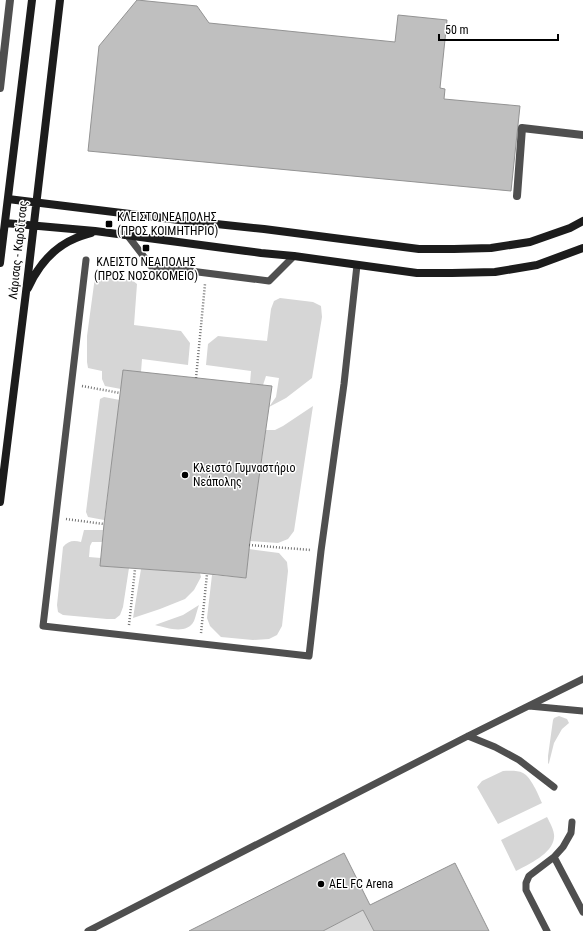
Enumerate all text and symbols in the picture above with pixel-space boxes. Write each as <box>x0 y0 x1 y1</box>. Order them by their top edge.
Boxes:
scale bar <box>439 16 558 42</box>
text: 50 m <box>445 23 469 37</box>
street label: Λάρισας - Καρδίτσας <box>6 200 30 300</box>
place label: ΚΛΕΙΣΤΟ ΝΕΑΠΟΛΗΣ (ΠΡΟΣ ΚΟΙΜΗΤΗΡΙΟ) <box>117 210 218 238</box>
marker: ΚΛΕΙΣΤΟ ΝΕΑΠΟΛΗΣ (ΠΡΟΣ ΚΟΙΜΗΤΗΡΙΟ) <box>104 219 114 229</box>
marker: ΚΛΕΙΣΤΟ ΝΕΑΠΟΛΗΣ (ΠΡΟΣ ΝΟΣΟΚΟΜΕΙΟ) <box>141 243 151 253</box>
place label: ΚΛΕΙΣΤΟ ΝΕΑΠΟΛΗΣ (ΠΡΟΣ ΝΟΣΟΚΟΜΕΙΟ) <box>94 255 198 283</box>
place label: Κλειστό Γυμναστήριο Νεάπολης <box>193 461 295 489</box>
marker: Κλειστό Γυμναστήριο Νεάπολης <box>180 470 190 480</box>
place label: AEL FC Arena <box>329 877 394 891</box>
marker: AEL FC Arena <box>316 879 326 889</box>

